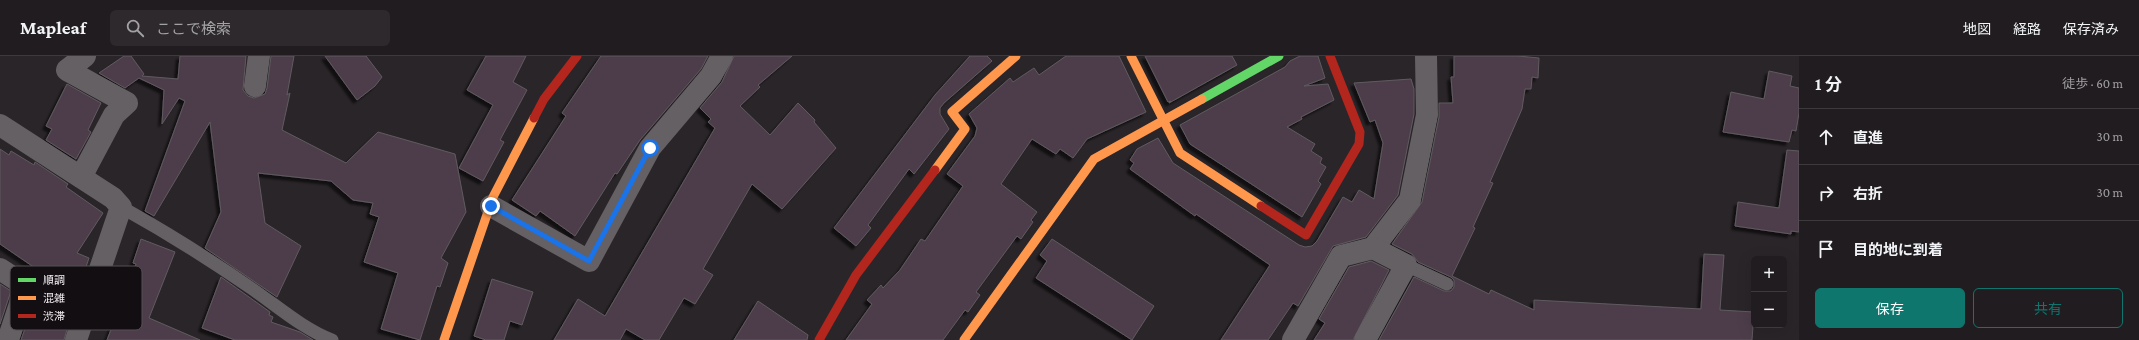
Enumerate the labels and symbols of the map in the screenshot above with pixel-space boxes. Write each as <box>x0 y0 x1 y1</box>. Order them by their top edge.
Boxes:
route start <box>641 139 659 157</box>
route end <box>482 197 500 215</box>
legend <box>10 266 142 330</box>
text: 順調 <box>43 274 65 286</box>
text: 混雑 <box>43 292 65 304</box>
text: 渋滞 <box>43 310 65 322</box>

